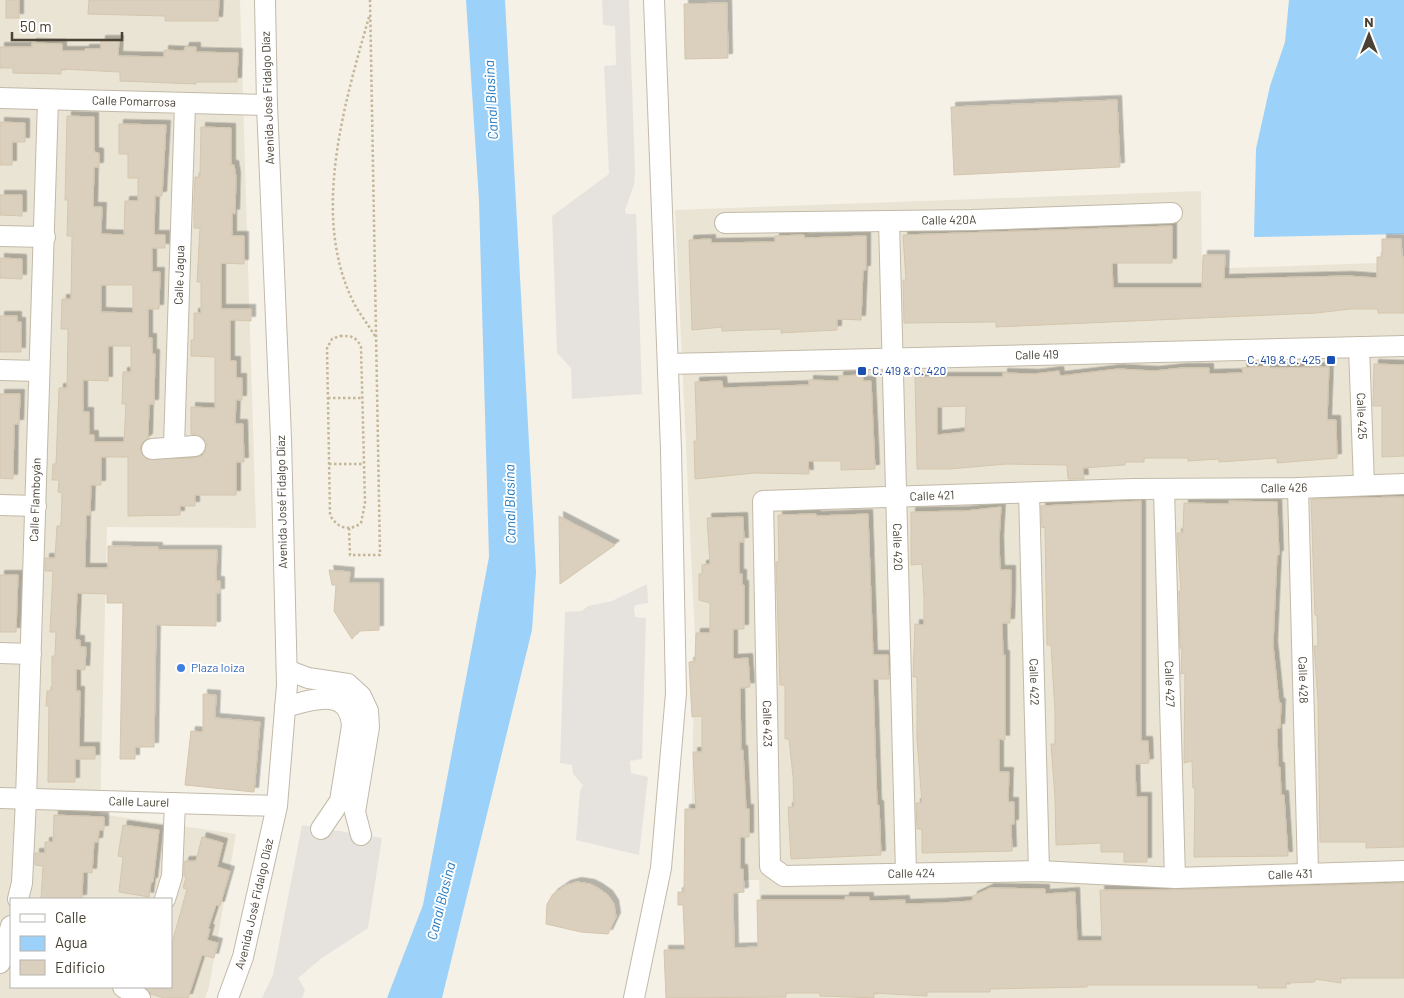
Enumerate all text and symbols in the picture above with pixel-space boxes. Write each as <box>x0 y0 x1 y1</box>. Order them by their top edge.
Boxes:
scale bar <box>12 10 122 42</box>
north arrow <box>1344 10 1394 60</box>
text: N <box>1364 13 1374 30</box>
text: 50 m <box>20 17 52 35</box>
street label: Avenida José Fidalgo Díaz <box>258 31 276 165</box>
water label: Canal Blasina <box>480 60 501 140</box>
street label: Calle Pomarrosa <box>92 92 176 109</box>
street label: Calle 420A <box>921 212 977 227</box>
street label: Calle Jagua <box>171 245 186 305</box>
street label: Calle 419 <box>1015 346 1059 362</box>
place label: C. 419 & C. 425 <box>1247 352 1321 366</box>
marker: C. 419 & C. 425 <box>1325 354 1337 366</box>
place label: C. 419 & C. 420 <box>872 363 946 377</box>
marker: C. 419 & C. 420 <box>856 365 868 377</box>
street label: Calle 425 <box>1355 392 1370 440</box>
street label: Avenida José Fidalgo Díaz <box>273 435 289 569</box>
street label: Calle Flamboyán <box>26 457 43 542</box>
water label: Canal Blasina <box>500 464 519 544</box>
street label: Calle 426 <box>1260 480 1308 494</box>
street label: Calle 421 <box>909 487 955 503</box>
street label: Calle 420 <box>891 523 906 571</box>
street label: Calle 428 <box>1296 656 1312 704</box>
street label: Calle 422 <box>1027 658 1043 706</box>
place label: Plaza loiza <box>191 660 245 674</box>
street label: Calle 427 <box>1163 660 1178 708</box>
marker: Plaza loiza <box>175 662 187 674</box>
street label: Calle 423 <box>761 700 776 747</box>
street label: Calle Laurel <box>108 793 169 809</box>
street label: Avenida José Fidalgo Díaz <box>231 837 275 971</box>
water label: Canal Blasina <box>423 860 458 942</box>
street label: Calle 424 <box>888 865 935 880</box>
street label: Calle 431 <box>1268 866 1313 881</box>
legend <box>10 898 172 988</box>
text: Calle <box>55 908 87 926</box>
text: Agua <box>55 933 88 951</box>
text: Edificio <box>55 958 105 976</box>

